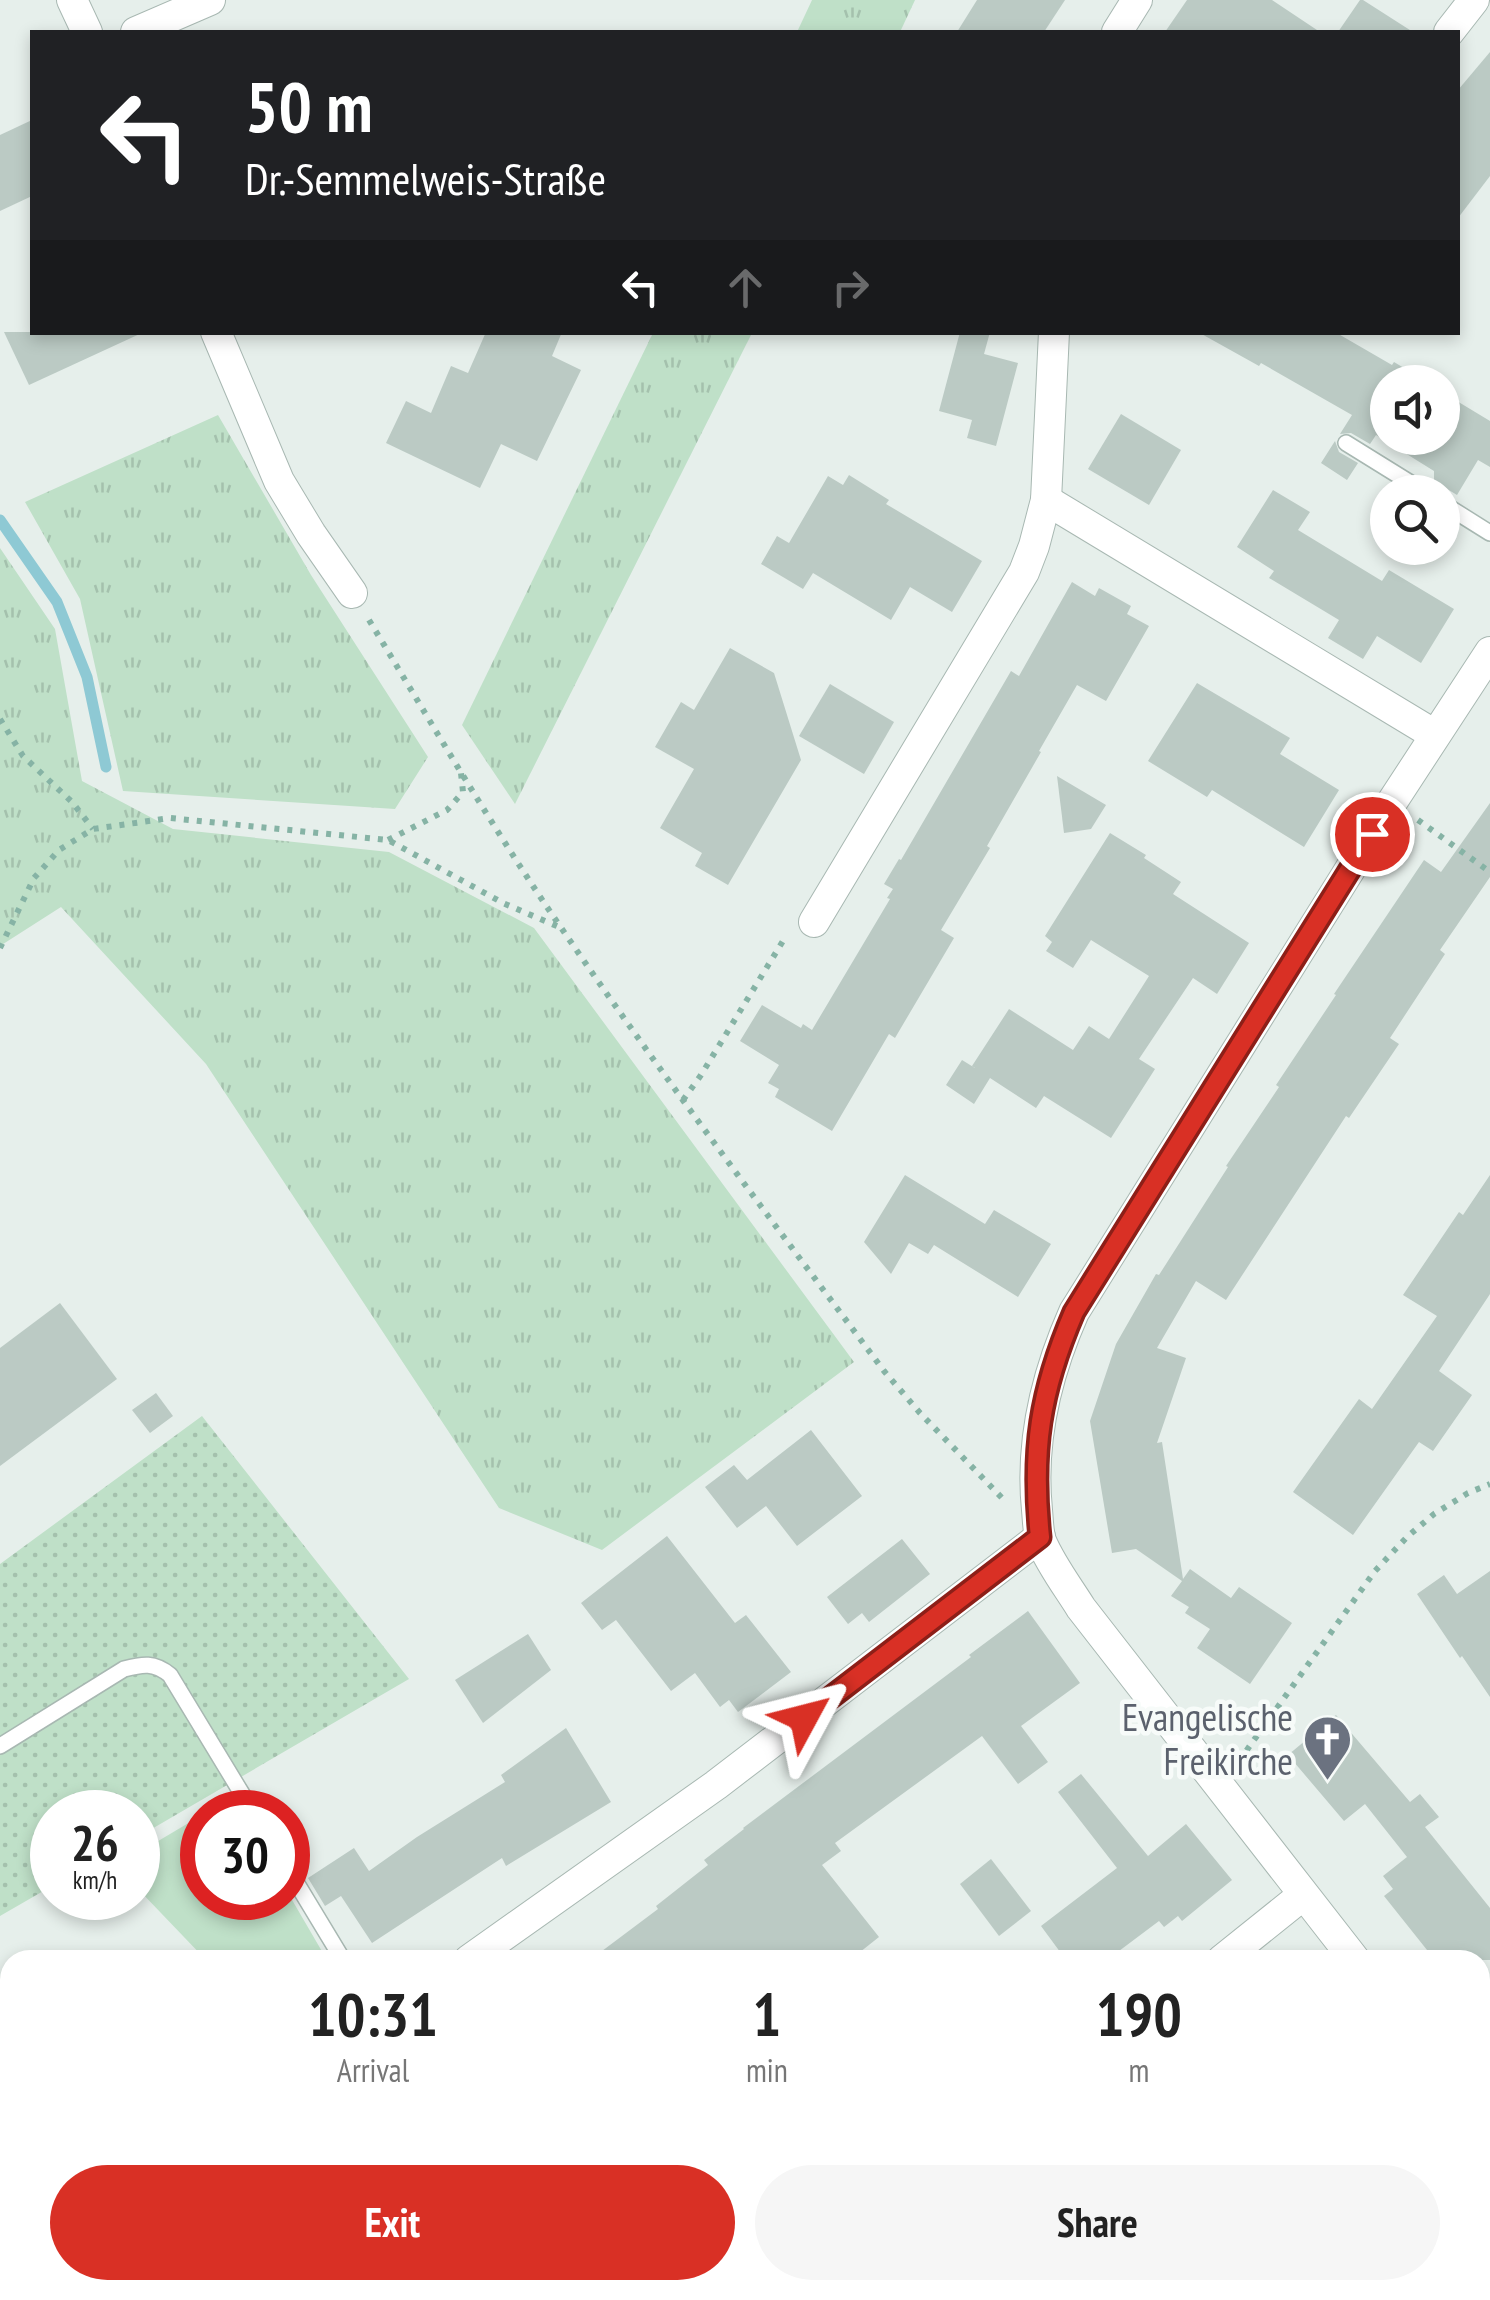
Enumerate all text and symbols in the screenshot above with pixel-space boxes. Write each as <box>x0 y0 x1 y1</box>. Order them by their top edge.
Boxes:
text: 50 m <box>245 61 373 151</box>
icon: left <box>80 70 210 200</box>
text: Dr.-Semmelweis-Straße <box>245 149 606 207</box>
icon: left <box>613 260 668 315</box>
icon: ahead <box>718 260 773 315</box>
icon: right <box>823 260 878 315</box>
map controls <box>1370 365 1460 565</box>
button: sound <box>1370 365 1460 455</box>
button: search <box>1370 475 1460 565</box>
pin <box>1330 792 1415 877</box>
icon: arrive <box>1345 807 1400 862</box>
position arrow <box>752 1666 856 1770</box>
place label: Evangelische Freikirche <box>1122 1692 1293 1785</box>
church icon: Evangelische Freikirche <box>1302 1714 1354 1782</box>
speed limit sign: 30 <box>180 1790 310 1920</box>
text: 26 <box>71 1810 119 1875</box>
text: km/h <box>73 1864 117 1896</box>
text: 10:31 <box>308 1975 438 2053</box>
text: 1 <box>753 1975 781 2053</box>
text: 190 <box>1096 1975 1182 2053</box>
text: Arrival <box>337 2049 409 2091</box>
text: min <box>746 2049 788 2091</box>
text: m <box>1128 2049 1149 2091</box>
button: Exit <box>50 2165 735 2280</box>
button: Share <box>755 2165 1440 2280</box>

